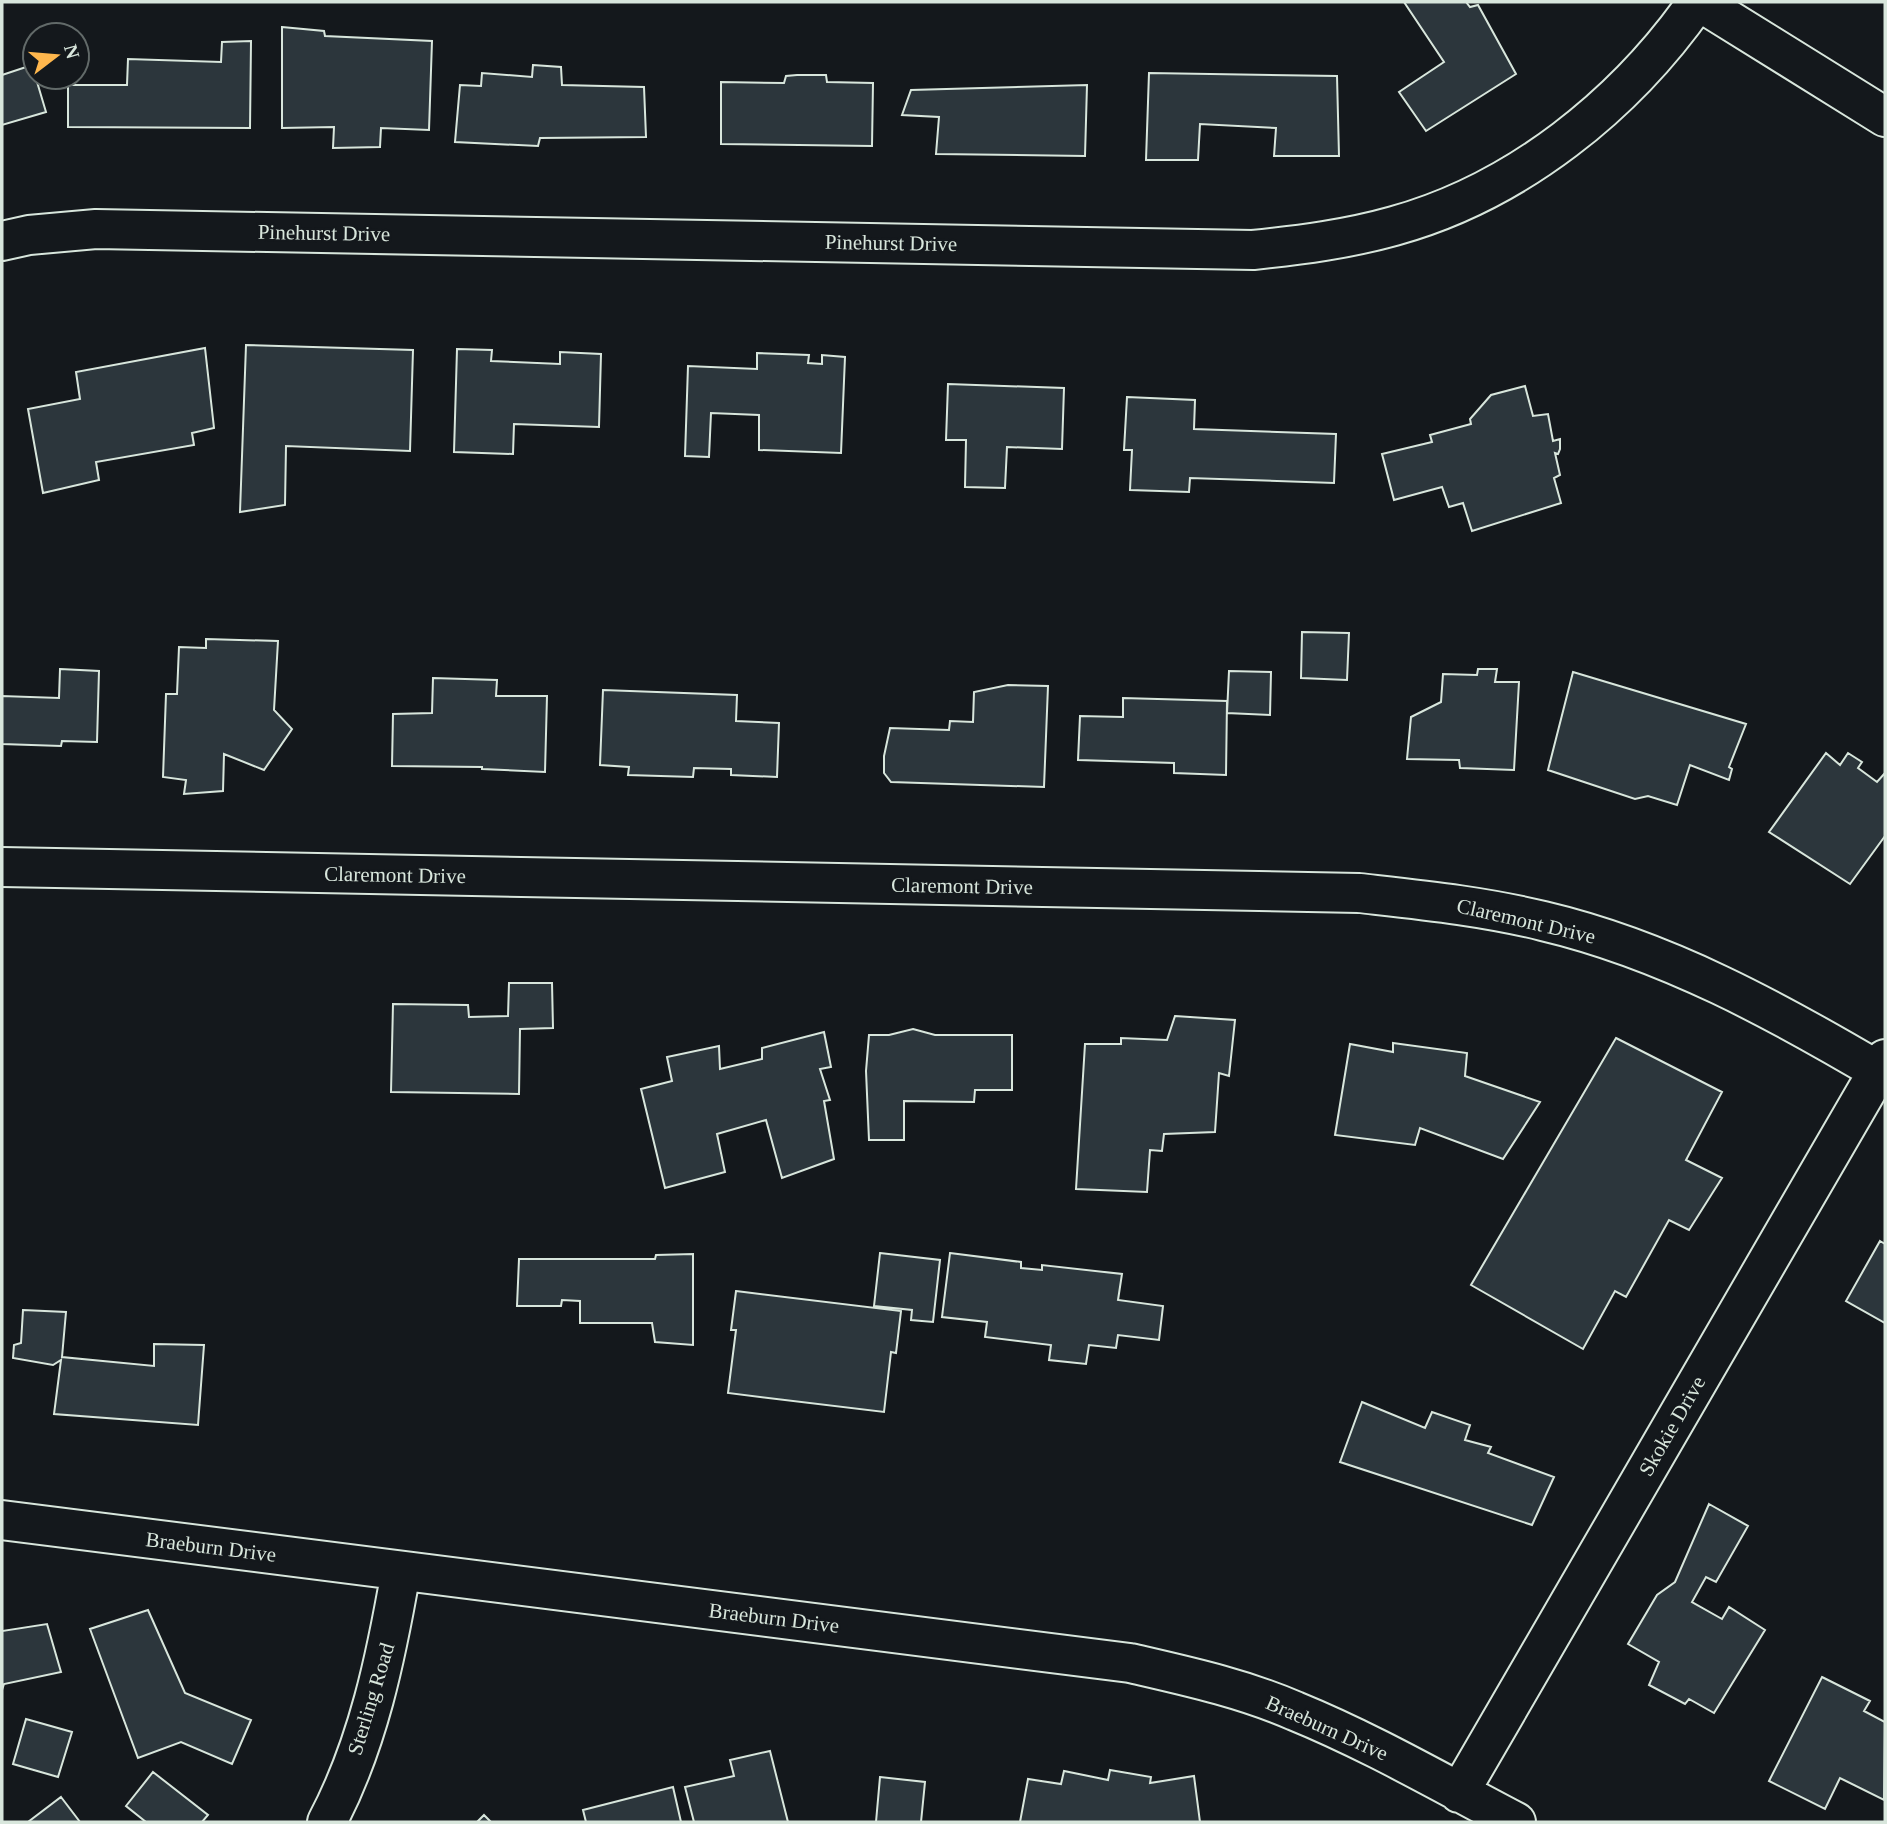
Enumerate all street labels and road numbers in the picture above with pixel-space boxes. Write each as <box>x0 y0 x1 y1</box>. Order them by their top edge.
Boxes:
street label: Pinehurst Drive <box>258 220 390 246</box>
street label: Pinehurst Drive <box>825 230 957 256</box>
street label: Claremont Drive <box>324 862 466 888</box>
street label: Claremont Drive <box>891 873 1033 899</box>
street label: Claremont Drive <box>1454 893 1598 949</box>
street label: Skokie Drive <box>1634 1372 1710 1480</box>
street label: Braeburn Drive <box>144 1527 278 1567</box>
street label: Braeburn Drive <box>707 1598 841 1638</box>
street label: Sterling Road <box>343 1640 400 1758</box>
street label: Braeburn Drive <box>1262 1690 1392 1766</box>

